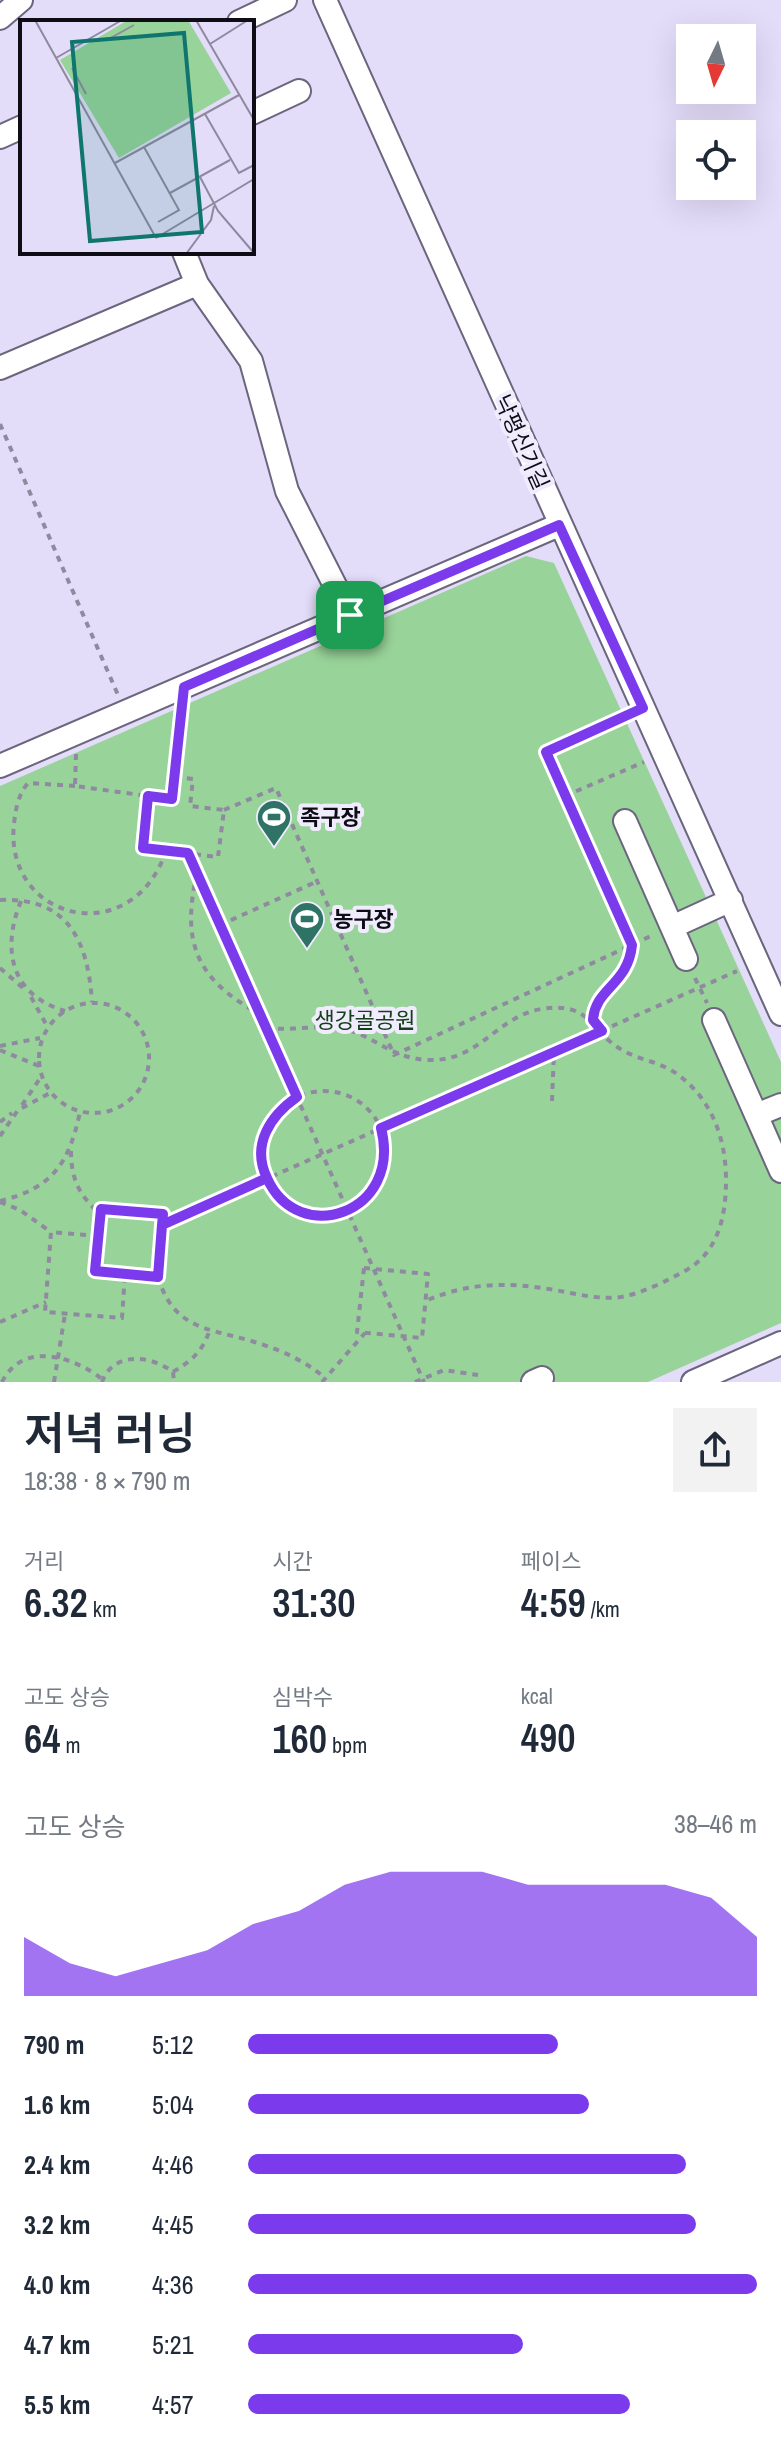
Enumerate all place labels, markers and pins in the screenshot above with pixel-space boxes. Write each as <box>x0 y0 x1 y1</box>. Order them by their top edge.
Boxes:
pin <box>316 581 384 649</box>
sports icon: 족구장 <box>255 798 293 848</box>
place label: 족구장 <box>300 802 361 832</box>
sports icon: 농구장 <box>288 900 326 950</box>
place label: 농구장 <box>333 904 394 934</box>

